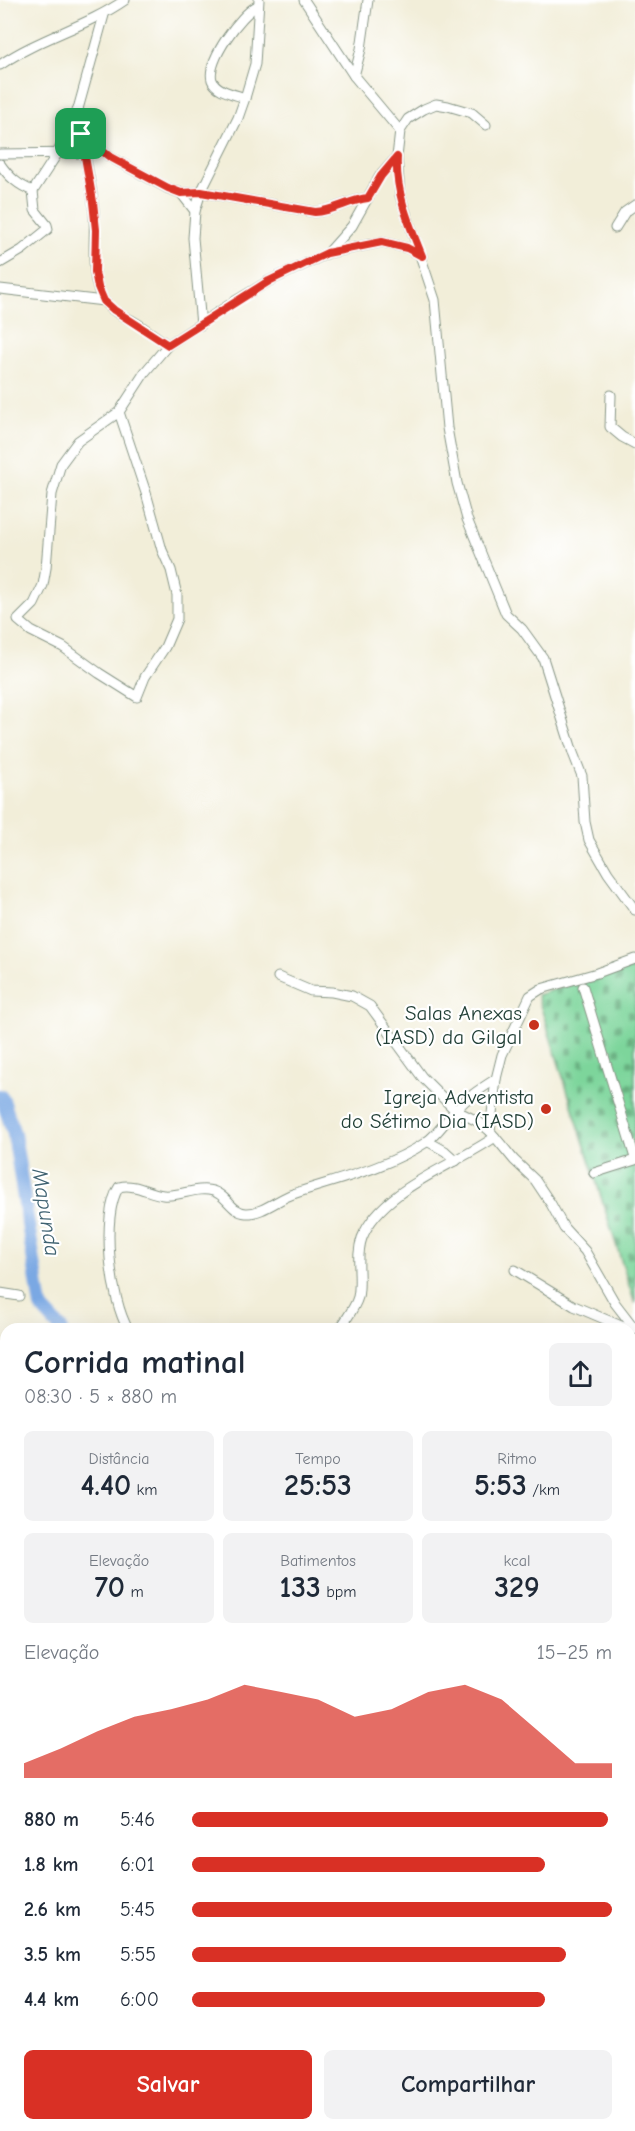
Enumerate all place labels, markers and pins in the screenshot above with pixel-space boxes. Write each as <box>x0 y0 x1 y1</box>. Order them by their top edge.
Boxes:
pin <box>55 108 106 159</box>
place label: Salas Anexas (IASD) da Gilgal <box>375 1001 522 1049</box>
marker: Salas Anexas (IASD) da Gilgal <box>527 1018 541 1032</box>
place label: Igreja Adventista do Sétimo Dia (IASD) <box>341 1085 534 1133</box>
marker: Igreja Adventista do Sétimo Dia (IASD) <box>539 1102 553 1116</box>

